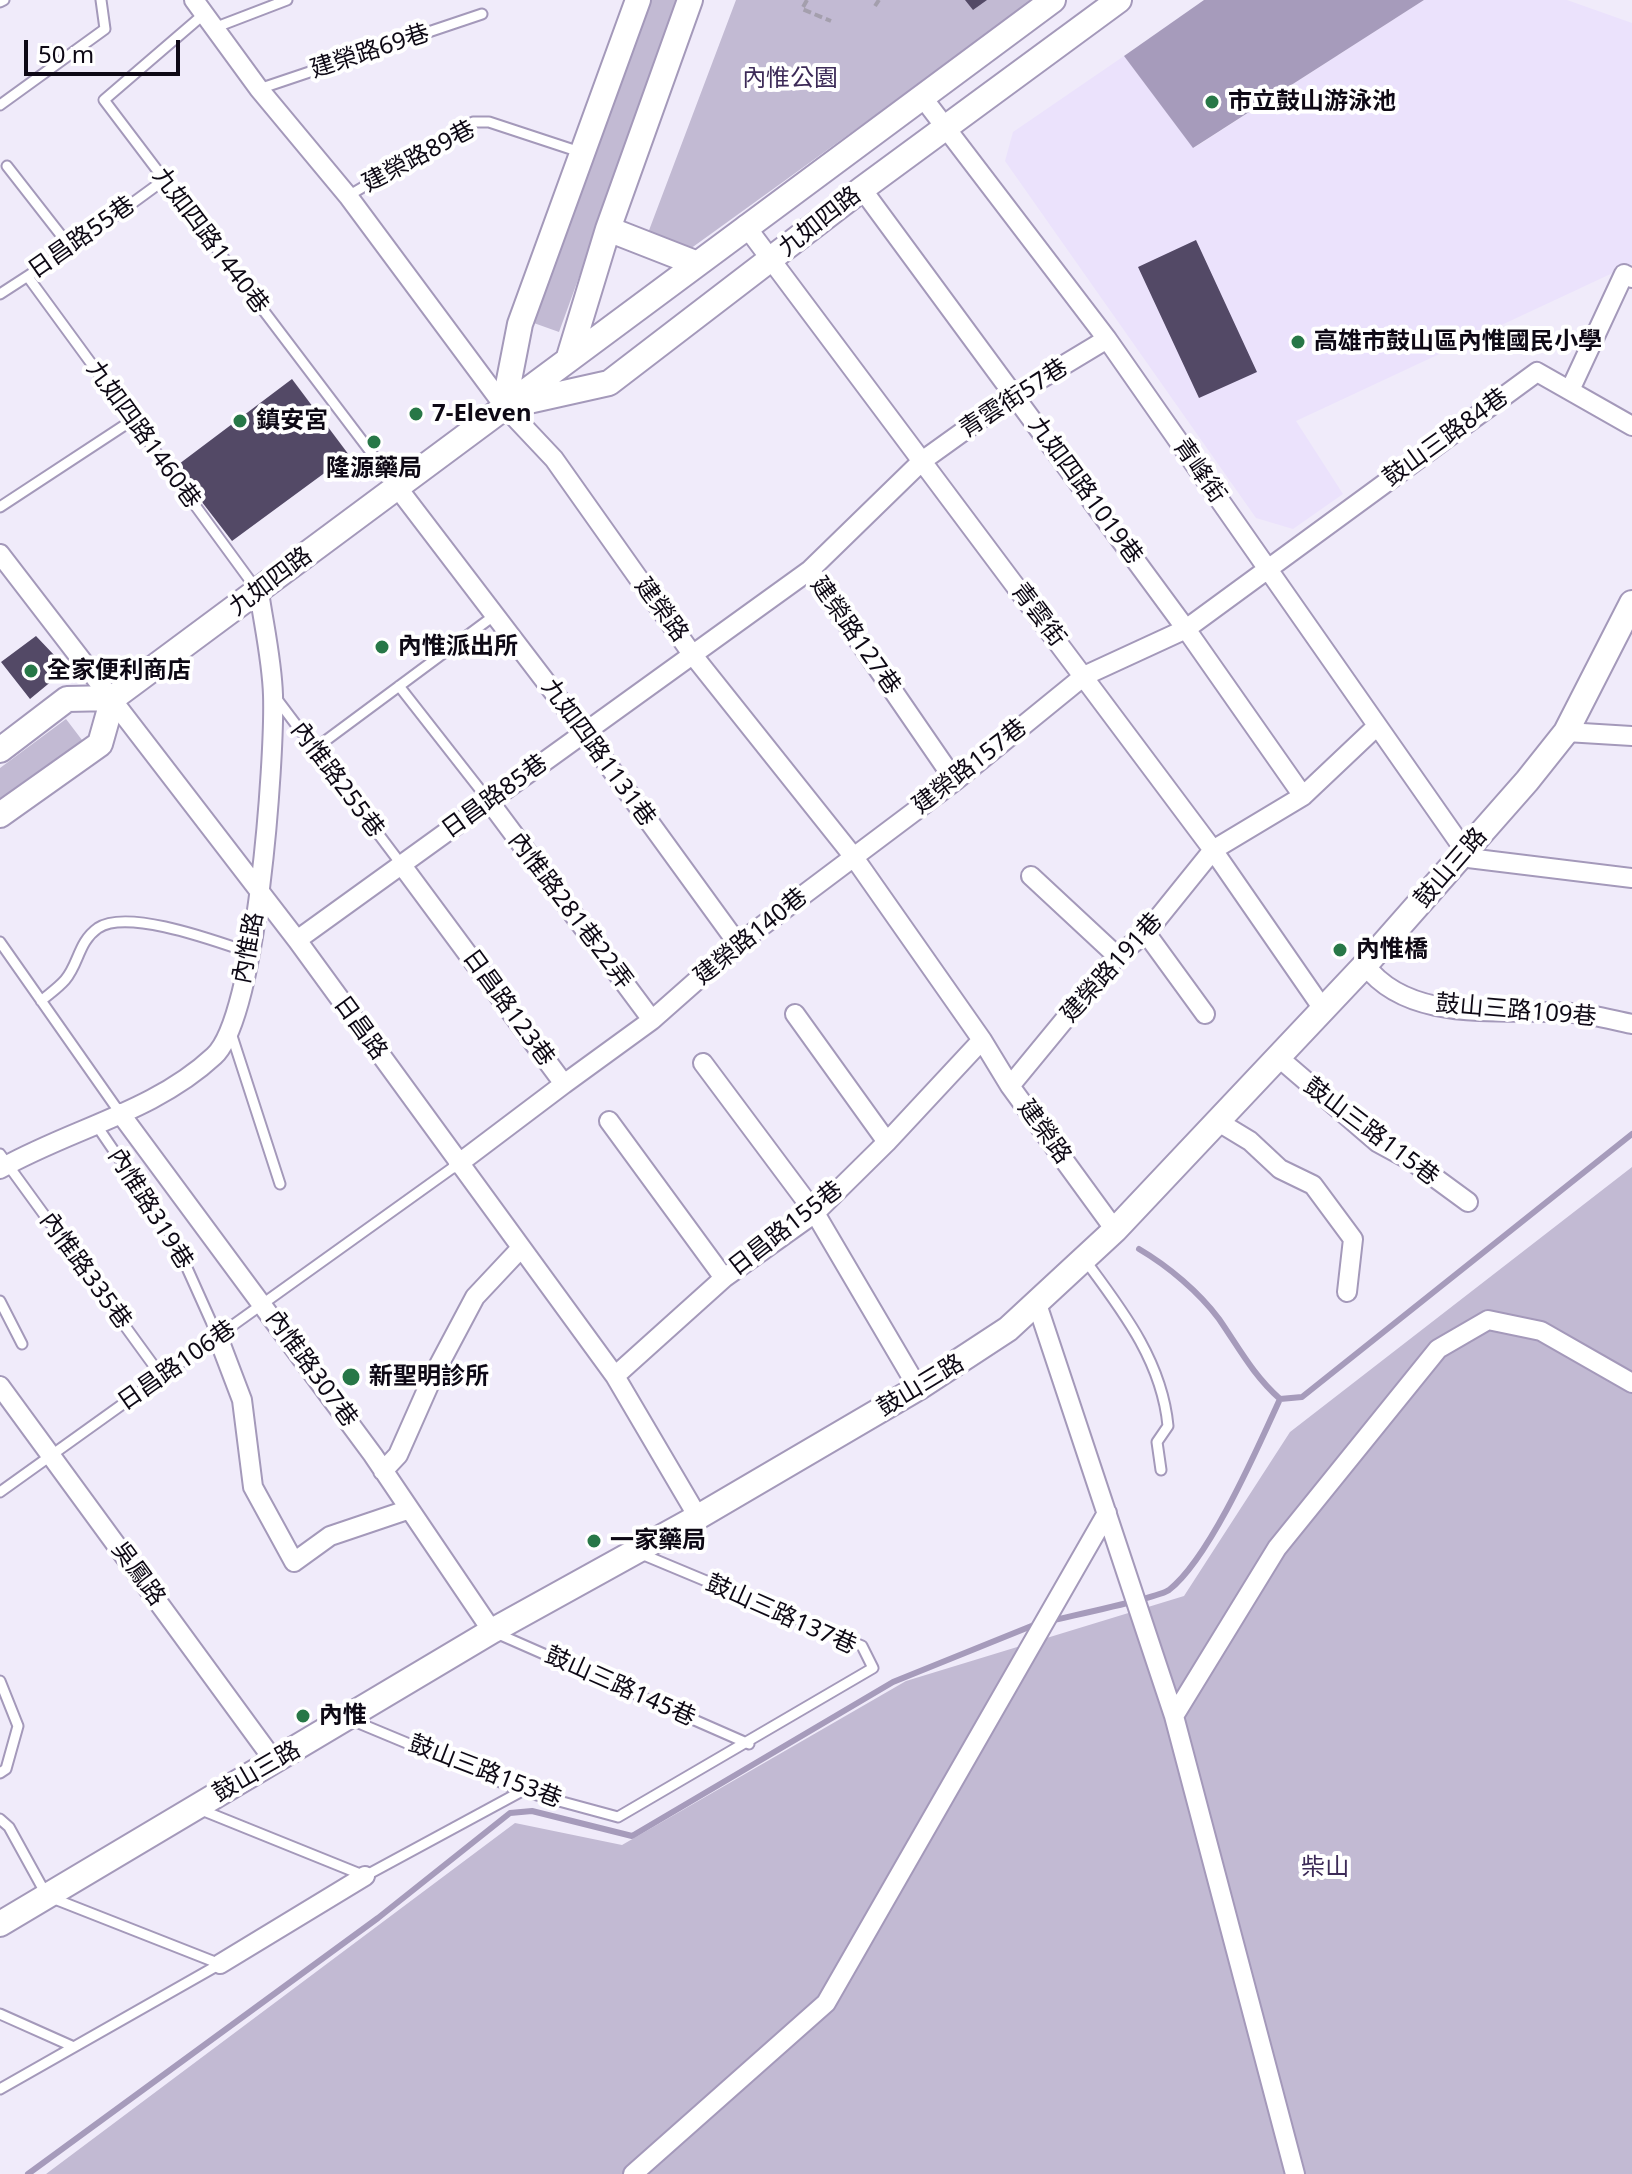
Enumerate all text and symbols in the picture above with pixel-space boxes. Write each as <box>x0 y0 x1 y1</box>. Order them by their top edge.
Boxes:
street label: 建榮路69巷 <box>307 19 433 85</box>
scale bar <box>28 24 184 74</box>
text: 50 m <box>38 37 94 70</box>
park label: 內惟公園 <box>742 65 838 93</box>
place label: 市立鼓山游泳池 <box>1228 88 1396 116</box>
marker: 市立鼓山游泳池 <box>1203 93 1221 111</box>
street label: 建榮路89巷 <box>358 115 480 199</box>
street label: 九如四路1440巷 <box>146 162 274 320</box>
street label: 九如四路 <box>773 181 867 263</box>
street label: 日昌路55巷 <box>23 191 141 285</box>
place label: 高雄市鼓山區內惟國民小學 <box>1314 328 1602 356</box>
marker: 高雄市鼓山區內惟國民小學 <box>1289 333 1307 351</box>
street label: 青雲街57巷 <box>954 353 1074 445</box>
street label: 九如四路1460巷 <box>80 356 206 514</box>
street label: 鼓山三路84巷 <box>1378 383 1514 493</box>
place label: 7-Eleven <box>432 400 531 428</box>
marker: 7-Eleven <box>407 405 425 423</box>
place label: 鎮安宮 <box>256 407 328 435</box>
marker: 鎮安宮 <box>231 412 249 430</box>
street label: 九如四路1019巷 <box>1022 412 1148 570</box>
marker: 隆源藥局 <box>365 433 383 451</box>
street label: 青峰街 <box>1167 433 1231 509</box>
place label: 隆源藥局 <box>326 455 422 483</box>
street label: 九如四路 <box>224 542 318 622</box>
street label: 建榮路 <box>628 572 694 648</box>
street label: 建榮路127巷 <box>804 572 906 700</box>
street label: 青雲街 <box>1005 578 1071 652</box>
place label: 內惟派出所 <box>398 633 518 661</box>
marker: 內惟派出所 <box>373 638 391 656</box>
place label: 全家便利商店 <box>47 657 191 685</box>
marker: 全家便利商店 <box>22 662 40 680</box>
street label: 九如四路1131巷 <box>535 674 661 832</box>
street label: 建榮路157巷 <box>907 713 1033 821</box>
street label: 內惟路255巷 <box>284 717 390 843</box>
street label: 日昌路85巷 <box>437 749 553 845</box>
street label: 鼓山三路 <box>1409 822 1493 914</box>
street label: 內惟路281巷22弄 <box>502 827 638 995</box>
street label: 建榮路140巷 <box>689 883 813 991</box>
street label: 建榮路191巷 <box>1055 907 1169 1029</box>
street label: 內惟路 <box>228 910 270 986</box>
place label: 內惟橋 <box>1356 936 1428 964</box>
marker: 內惟橋 <box>1331 941 1349 959</box>
street label: 日昌路123巷 <box>456 944 560 1072</box>
street label: 日昌路 <box>327 990 393 1066</box>
street label: 鼓山三路109巷 <box>1434 990 1598 1032</box>
street label: 鼓山三路115巷 <box>1298 1072 1444 1192</box>
street label: 建榮路 <box>1011 1094 1077 1170</box>
street label: 內惟路319巷 <box>101 1143 199 1275</box>
street label: 日昌路155巷 <box>723 1175 849 1283</box>
street label: 內惟路335巷 <box>33 1207 137 1335</box>
street label: 內惟路307巷 <box>259 1305 363 1433</box>
street label: 日昌路106巷 <box>113 1315 241 1417</box>
street label: 鼓山三路 <box>872 1349 970 1423</box>
place label: 新聖明診所 <box>369 1363 489 1391</box>
marker: 新聖明診所 <box>340 1366 362 1388</box>
place label: 一家藥局 <box>610 1527 706 1555</box>
marker: 一家藥局 <box>585 1532 603 1550</box>
street label: 吳鳳路 <box>105 1536 171 1612</box>
street label: 鼓山三路137巷 <box>702 1569 860 1661</box>
street label: 鼓山三路145巷 <box>541 1641 699 1733</box>
place label: 內惟 <box>319 1702 367 1730</box>
marker: 內惟 <box>294 1707 312 1725</box>
street label: 鼓山三路153巷 <box>405 1730 565 1814</box>
street label: 鼓山三路 <box>208 1736 306 1808</box>
park label: 柴山 <box>1301 1854 1349 1882</box>

